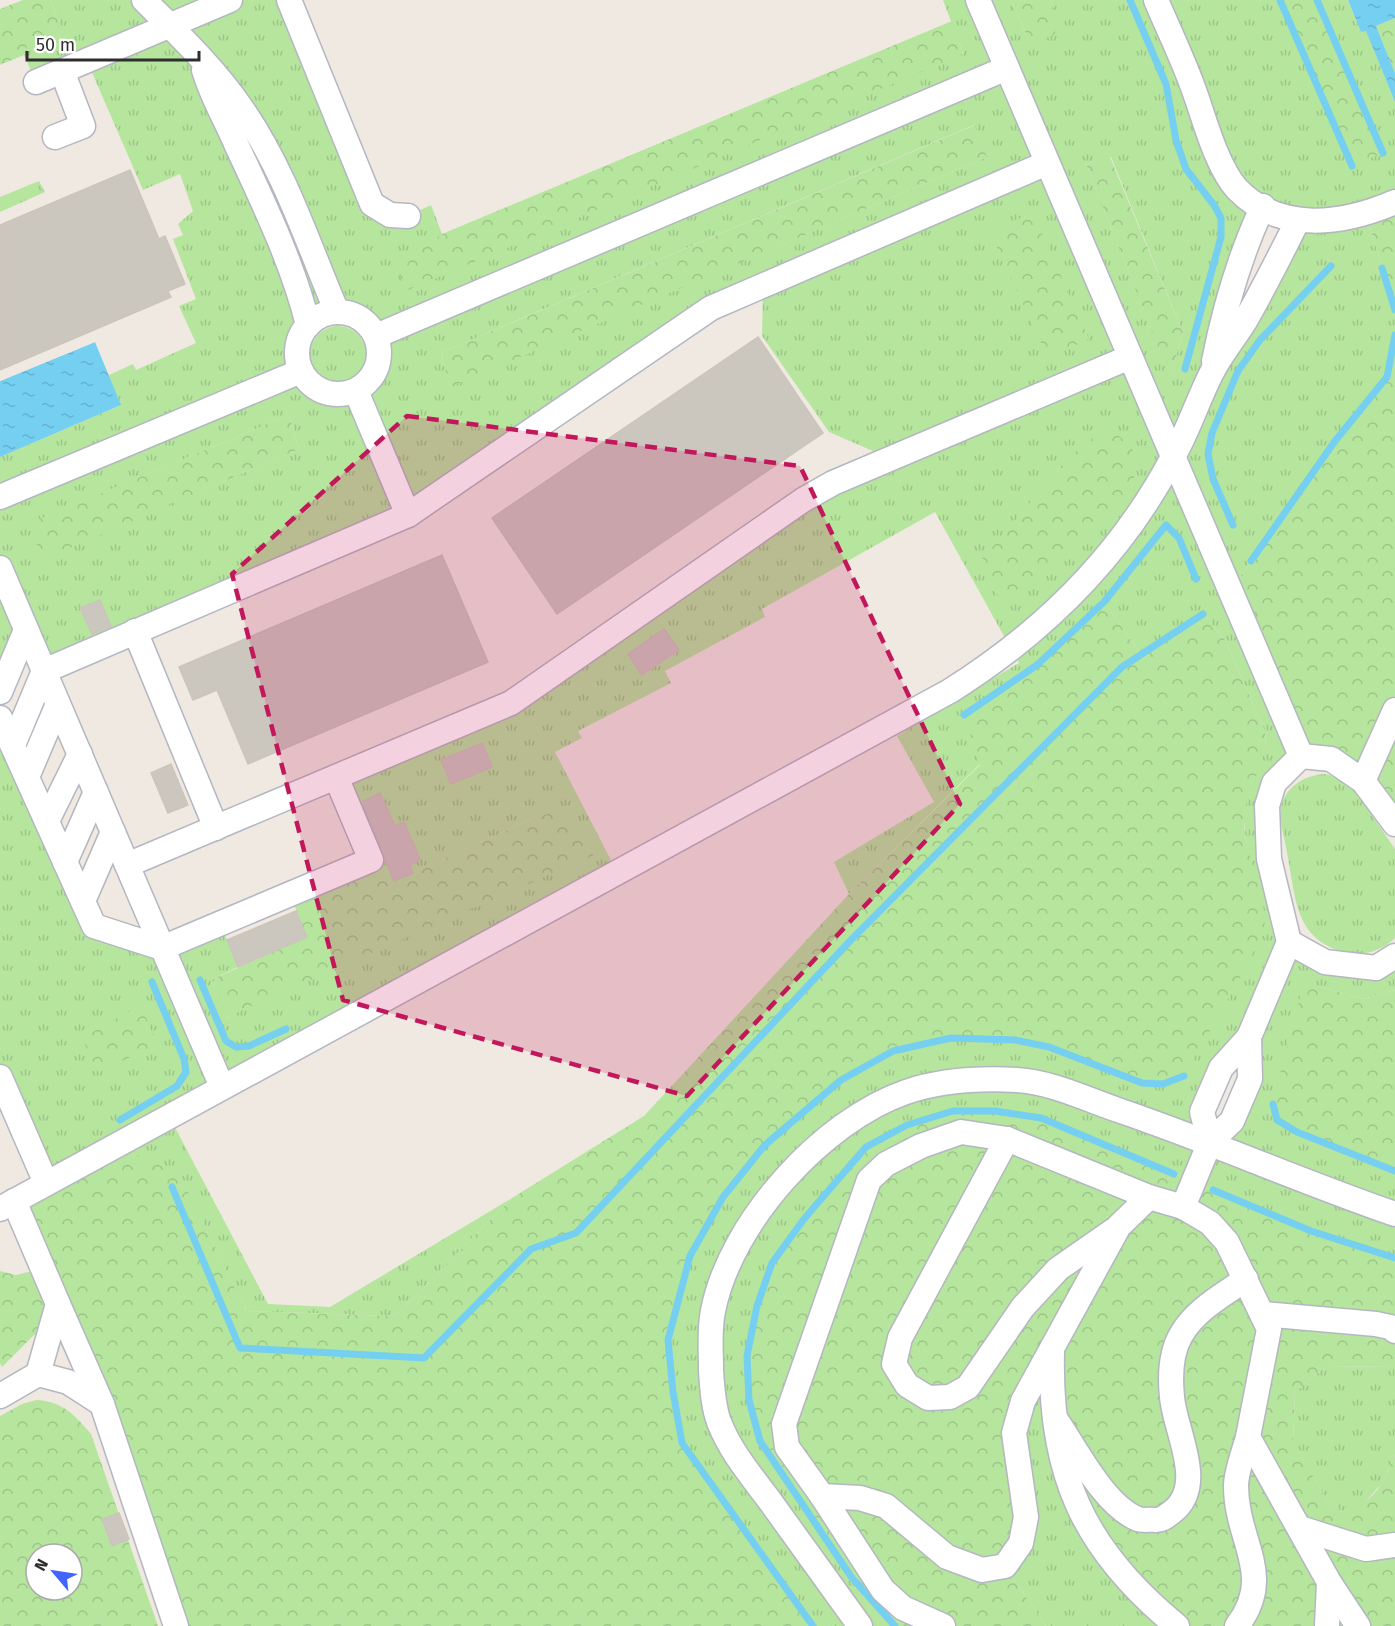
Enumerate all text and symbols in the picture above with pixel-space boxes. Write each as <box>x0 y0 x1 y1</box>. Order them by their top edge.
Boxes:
scale bar <box>27 24 200 62</box>
text: 50 m <box>36 34 75 56</box>
north arrow <box>24 1542 84 1602</box>
text: N <box>30 1556 52 1574</box>

